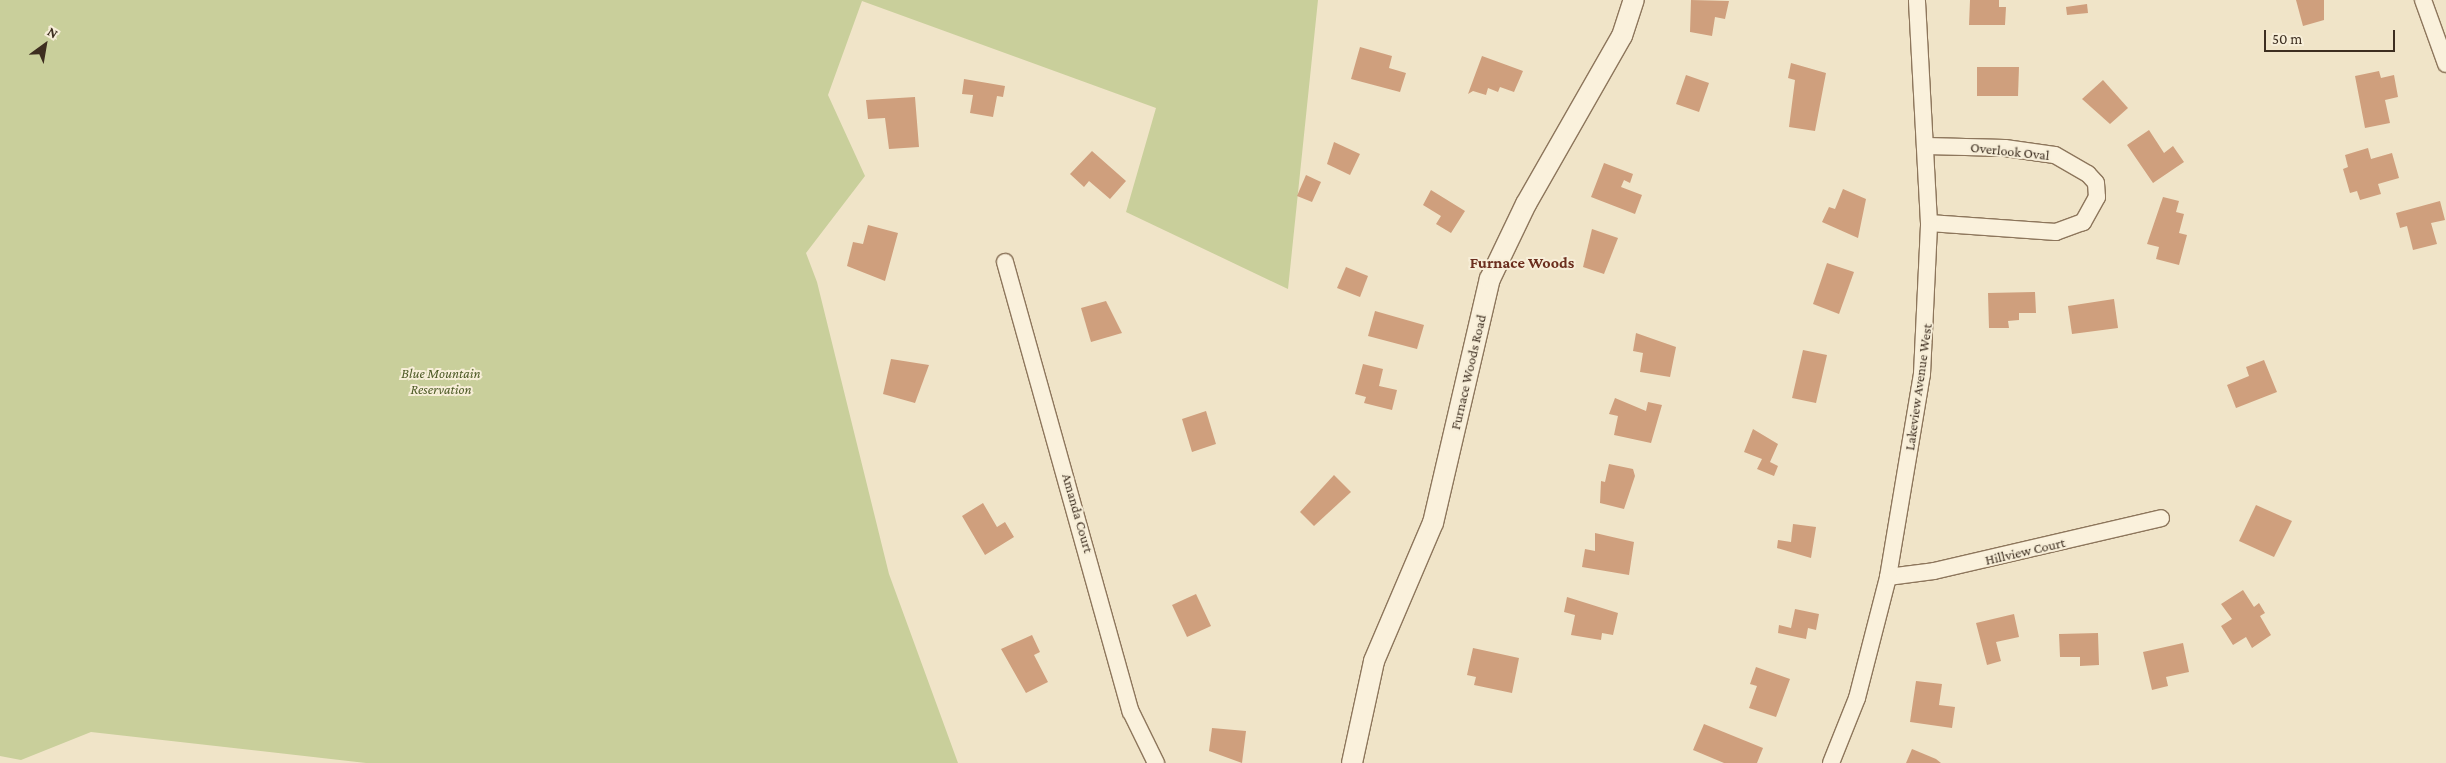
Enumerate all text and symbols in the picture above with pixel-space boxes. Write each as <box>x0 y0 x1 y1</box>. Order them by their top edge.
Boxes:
north arrow <box>20 20 70 70</box>
scale bar <box>2266 20 2397 52</box>
text: N <box>45 23 61 42</box>
text: 50 m <box>2272 31 2302 47</box>
street label: Overlook Oval <box>1970 138 2050 164</box>
district label: Furnace Woods <box>1470 253 1574 273</box>
street label: Furnace Woods Road <box>1447 313 1489 431</box>
street label: Lakeview Avenue West <box>1901 323 1935 451</box>
park label: Blue Mountain Reservation <box>401 365 481 398</box>
street label: Amanda Court <box>1059 471 1097 555</box>
street label: Hillview Court <box>1983 534 2067 568</box>

